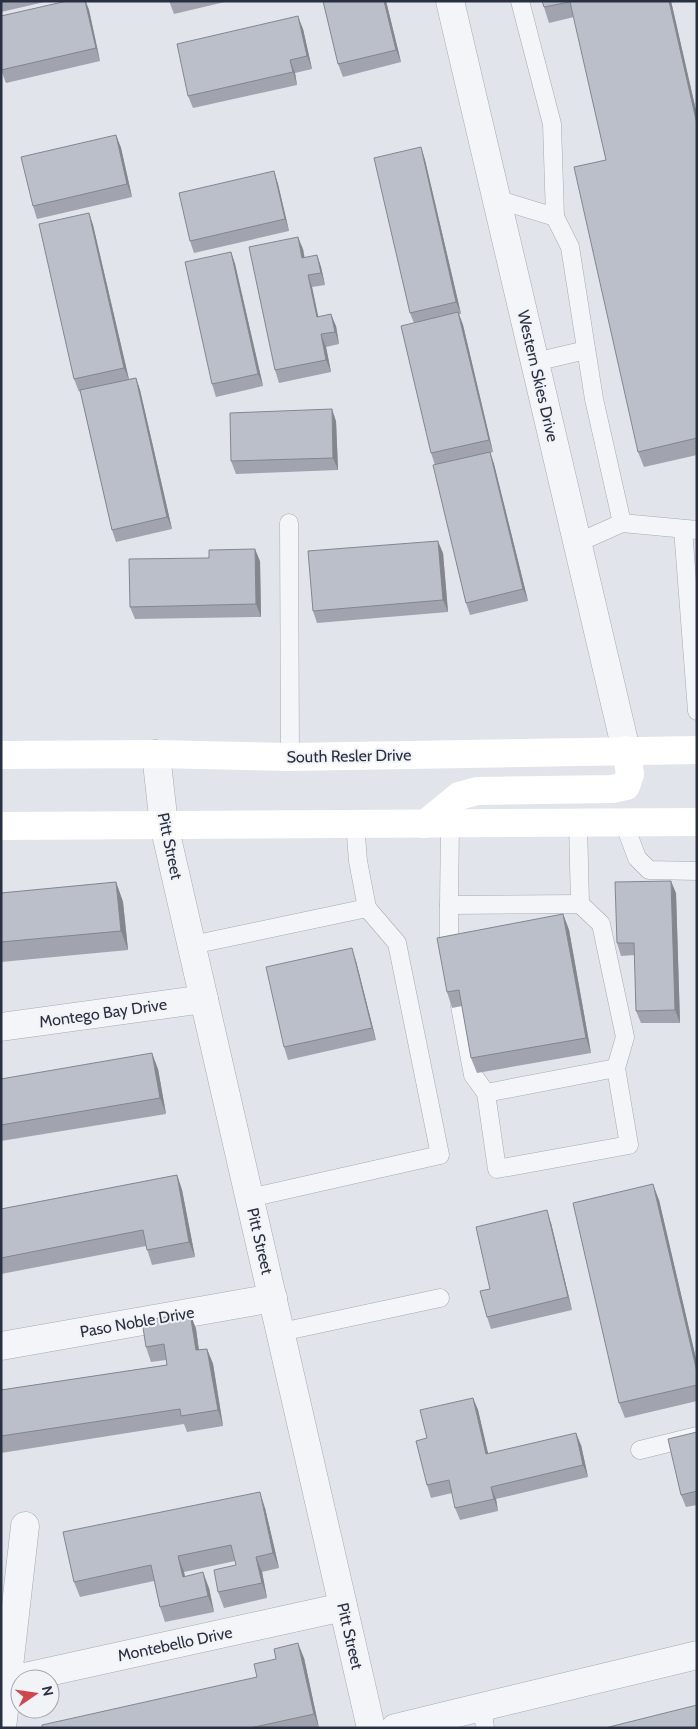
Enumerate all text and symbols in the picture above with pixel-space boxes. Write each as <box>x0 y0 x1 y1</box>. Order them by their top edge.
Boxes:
street label: Western Skies Drive <box>514 308 562 444</box>
street label: South Resler Drive <box>286 745 412 767</box>
street label: Pitt Street <box>154 811 186 882</box>
street label: Montego Bay Drive <box>38 995 168 1031</box>
street label: Pitt Street <box>243 1206 277 1277</box>
street label: Paso Noble Drive <box>78 1303 196 1341</box>
street label: Pitt Street <box>333 1601 367 1672</box>
street label: Montebello Drive <box>116 1623 234 1665</box>
north arrow <box>10 1669 60 1719</box>
text: N <box>38 1684 58 1698</box>

